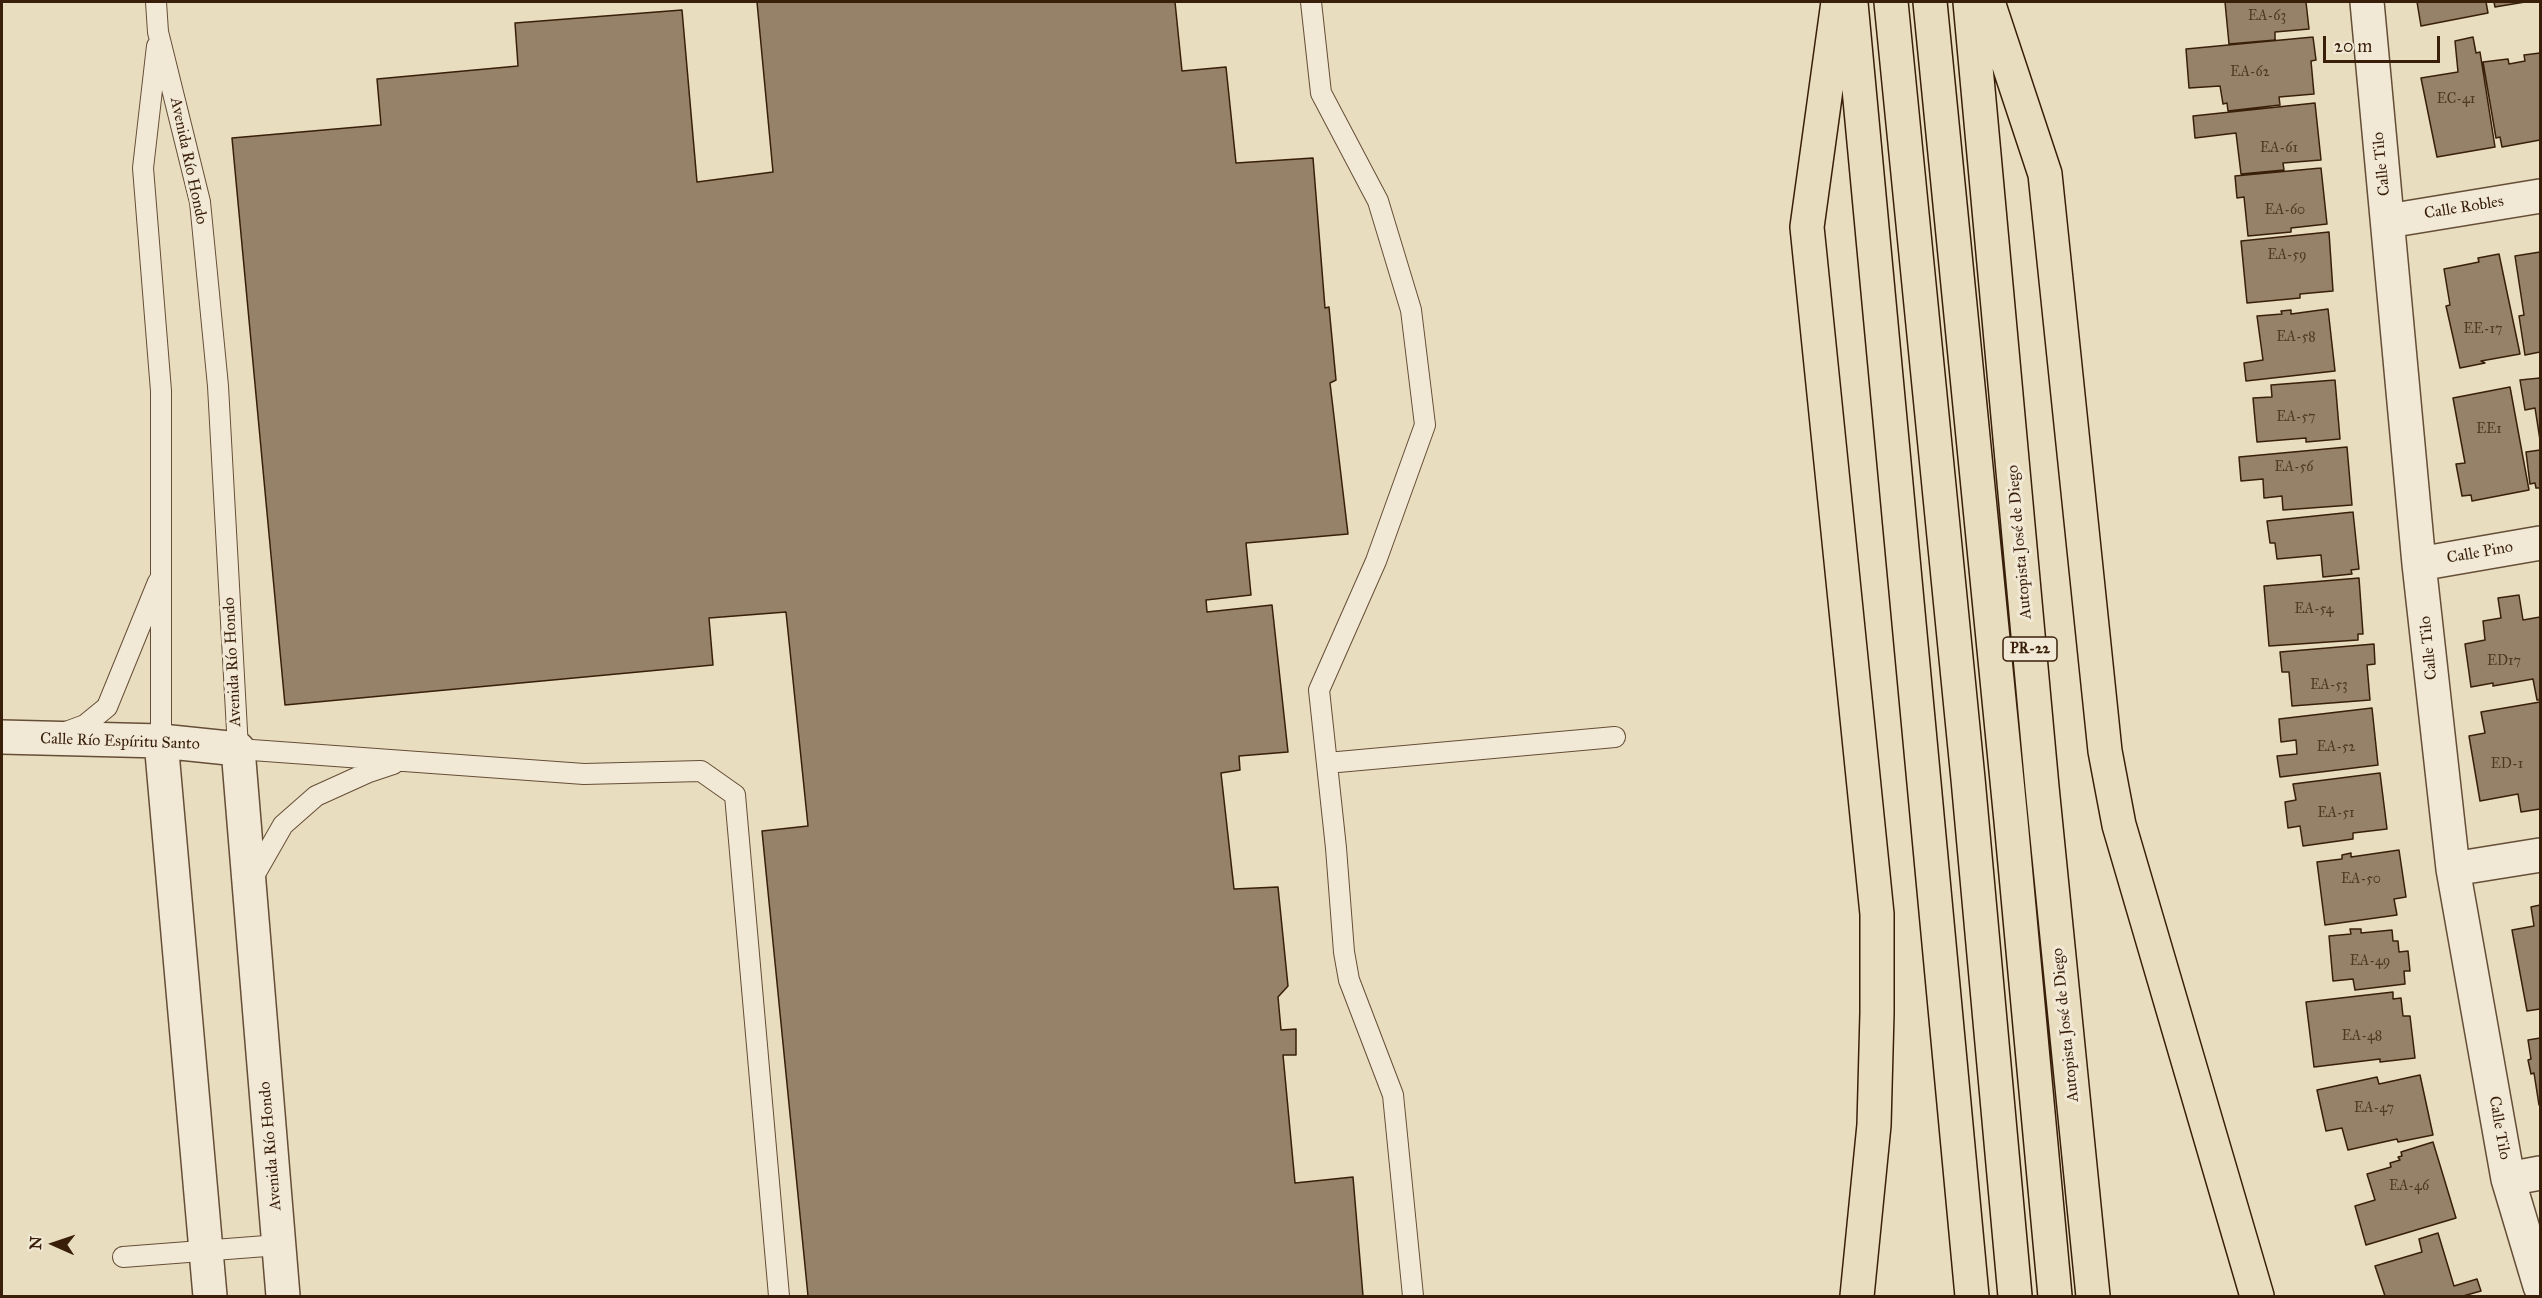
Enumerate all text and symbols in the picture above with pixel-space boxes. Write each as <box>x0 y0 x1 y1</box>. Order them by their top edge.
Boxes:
house number: EA-63 <box>2248 9 2286 25</box>
scale bar <box>2326 24 2443 62</box>
text: 20 m <box>2334 35 2372 57</box>
house number: EA-62 <box>2230 65 2270 81</box>
house number: EC-41 <box>2437 92 2475 108</box>
street label: Avenida Río Hondo <box>165 96 211 226</box>
street label: Calle Tilo <box>2369 131 2395 197</box>
house number: EA-61 <box>2260 141 2298 157</box>
street label: Calle Robles <box>2423 192 2505 224</box>
house number: EA-60 <box>2265 203 2305 219</box>
house number: EA-59 <box>2267 248 2307 264</box>
house number: EE-17 <box>2464 322 2502 338</box>
house number: EA-58 <box>2276 330 2316 346</box>
house number: EA-57 <box>2276 410 2316 426</box>
house number: EE1 <box>2476 422 2502 438</box>
house number: EA-56 <box>2275 460 2313 476</box>
street label: Autopista José de Diego <box>2004 464 2036 620</box>
street label: Calle Pino <box>2445 538 2515 568</box>
street label: Avenida Río Hondo <box>220 597 246 727</box>
house number: EA-54 <box>2294 602 2334 618</box>
street label: Calle Tilo <box>2416 615 2442 681</box>
road number: PR-22 <box>2003 637 2057 661</box>
house number: ED17 <box>2487 654 2521 670</box>
house number: EA-53 <box>2310 678 2348 694</box>
street label: Calle Río Espíritu Santo <box>40 730 200 754</box>
house number: EA-52 <box>2317 740 2355 756</box>
house number: ED-1 <box>2491 757 2523 773</box>
house number: EA-51 <box>2317 806 2355 822</box>
house number: EA-50 <box>2341 872 2381 888</box>
street label: Autopista José de Diego <box>2048 947 2084 1103</box>
house number: EA-49 <box>2350 954 2390 970</box>
house number: EA-48 <box>2342 1029 2382 1045</box>
street label: Avenida Río Hondo <box>256 1081 286 1211</box>
street label: Calle Tilo <box>2484 1095 2514 1161</box>
house number: EA-47 <box>2354 1101 2394 1117</box>
house number: EA-46 <box>2389 1179 2429 1195</box>
north arrow <box>24 1214 84 1274</box>
text: N <box>26 1236 45 1250</box>

